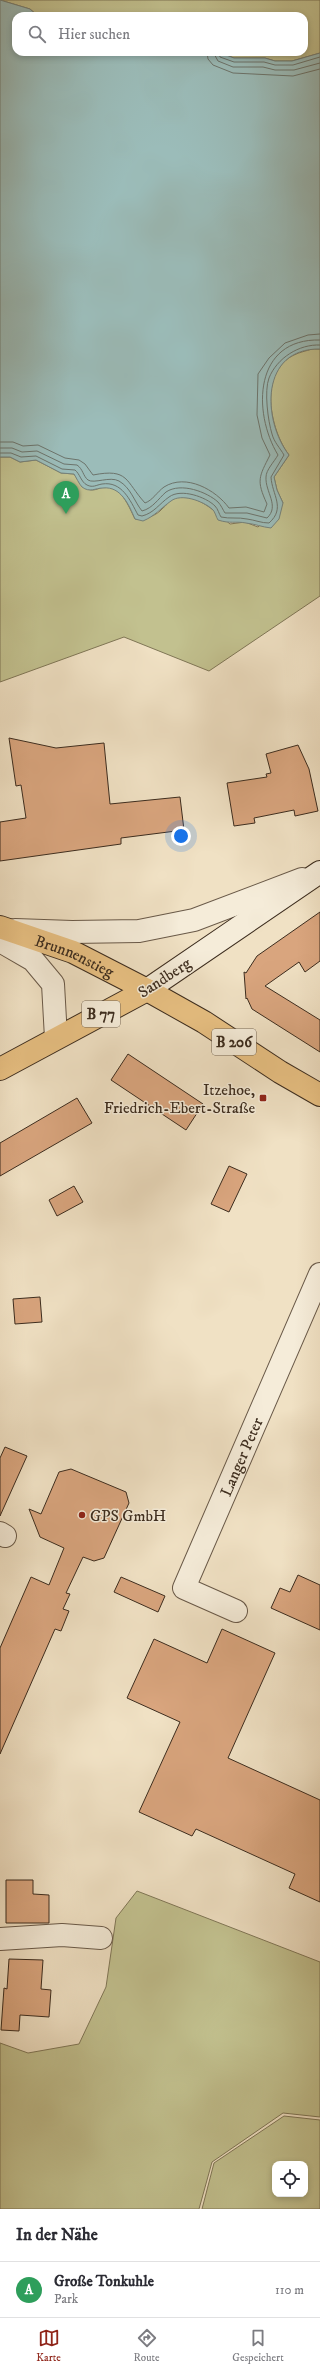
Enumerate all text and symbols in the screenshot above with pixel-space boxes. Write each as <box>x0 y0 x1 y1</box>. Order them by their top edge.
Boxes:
search box <box>12 12 308 56</box>
icon: search <box>26 23 48 45</box>
text: Hier suchen <box>58 25 130 44</box>
pin: A <box>53 481 79 514</box>
your location <box>171 826 191 846</box>
street label: Brunnenstieg <box>32 931 117 982</box>
street label: Sandberg <box>134 953 195 1002</box>
road number: B 77 <box>82 1001 120 1027</box>
road number: B 206 <box>212 1029 256 1055</box>
place label: Itzehoe, Friedrich-Ebert-Straße <box>104 1080 255 1118</box>
marker: Itzehoe, Friedrich-Ebert-Straße <box>258 1093 268 1103</box>
street label: Langer Peter <box>216 1415 268 1500</box>
place label: GPS GmbH <box>90 1506 166 1526</box>
marker: GPS GmbH <box>77 1510 87 1520</box>
map controls <box>272 2161 308 2197</box>
button: locate <box>272 2161 308 2197</box>
text: In der Nähe <box>16 2224 98 2246</box>
text: Große Tonkuhle <box>54 2272 154 2291</box>
text: A <box>25 2282 33 2298</box>
text: 110 m <box>275 2282 304 2298</box>
text: Park <box>54 2291 78 2307</box>
tab: Karte <box>36 2327 61 2365</box>
tab: Route <box>134 2327 160 2365</box>
tab: Gespeichert <box>232 2327 284 2365</box>

